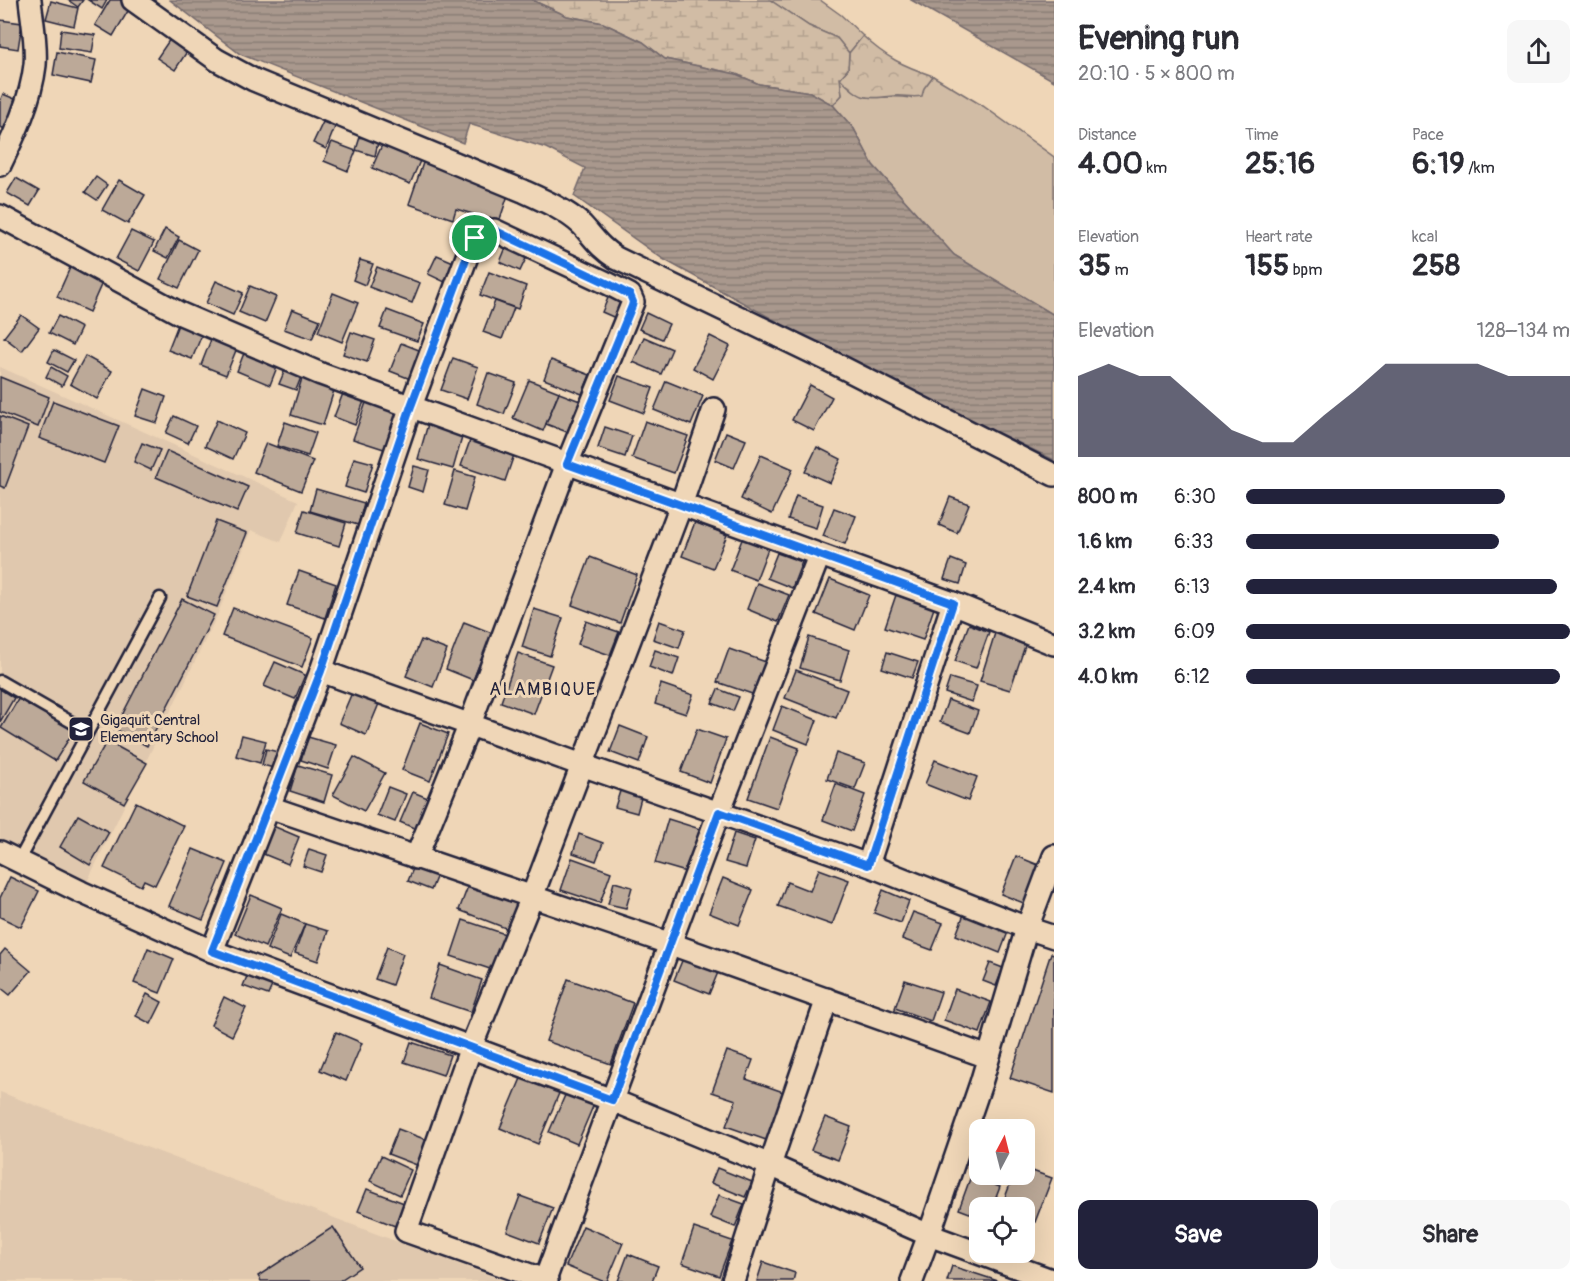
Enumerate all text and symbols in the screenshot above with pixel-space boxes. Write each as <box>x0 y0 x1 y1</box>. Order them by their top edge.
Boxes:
text: Evening run <box>1078 18 1239 59</box>
button: share <box>1507 20 1570 83</box>
text: 20:10 · 5 × 800 m <box>1078 61 1235 86</box>
text: Distance <box>1078 125 1137 145</box>
text: Time <box>1245 125 1278 145</box>
text: Pace <box>1412 125 1444 145</box>
text: 4.00 <box>1078 145 1143 182</box>
text: 25:16 <box>1245 145 1315 182</box>
text: 6:19 <box>1412 145 1465 182</box>
text: km <box>1143 158 1167 178</box>
text: /km <box>1465 158 1495 178</box>
pin <box>449 212 500 263</box>
icon: arrive <box>458 221 491 254</box>
text: Elevation <box>1078 227 1139 247</box>
text: Heart rate <box>1245 227 1312 247</box>
text: kcal <box>1412 227 1438 247</box>
text: 35 <box>1078 247 1111 284</box>
text: 155 <box>1245 247 1289 284</box>
text: 258 <box>1412 247 1460 284</box>
text: m <box>1111 260 1129 280</box>
text: bpm <box>1289 260 1322 280</box>
text: Elevation <box>1078 318 1154 343</box>
text: 128–134 m <box>1476 318 1570 343</box>
text: 800 m <box>1078 484 1138 509</box>
text: 6:30 <box>1174 484 1216 509</box>
text: 1.6 km <box>1078 529 1132 554</box>
text: 6:33 <box>1174 529 1213 554</box>
text: 2.4 km <box>1078 574 1136 599</box>
text: 6:13 <box>1174 574 1210 599</box>
text: 3.2 km <box>1078 619 1135 644</box>
text: 6:09 <box>1174 619 1215 644</box>
text: 4.0 km <box>1078 664 1138 689</box>
text: 6:12 <box>1174 664 1210 689</box>
district label: ALAMBIQUE <box>489 678 597 701</box>
place label: Gigaquit Central Elementary School <box>100 711 219 747</box>
school or university icon: Gigaquit Central Elementary School <box>66 714 96 744</box>
north arrow <box>969 1119 1035 1185</box>
map controls <box>969 1119 1035 1263</box>
button: locate <box>969 1197 1035 1263</box>
button: Save <box>1078 1200 1318 1269</box>
button: Share <box>1330 1200 1570 1269</box>

